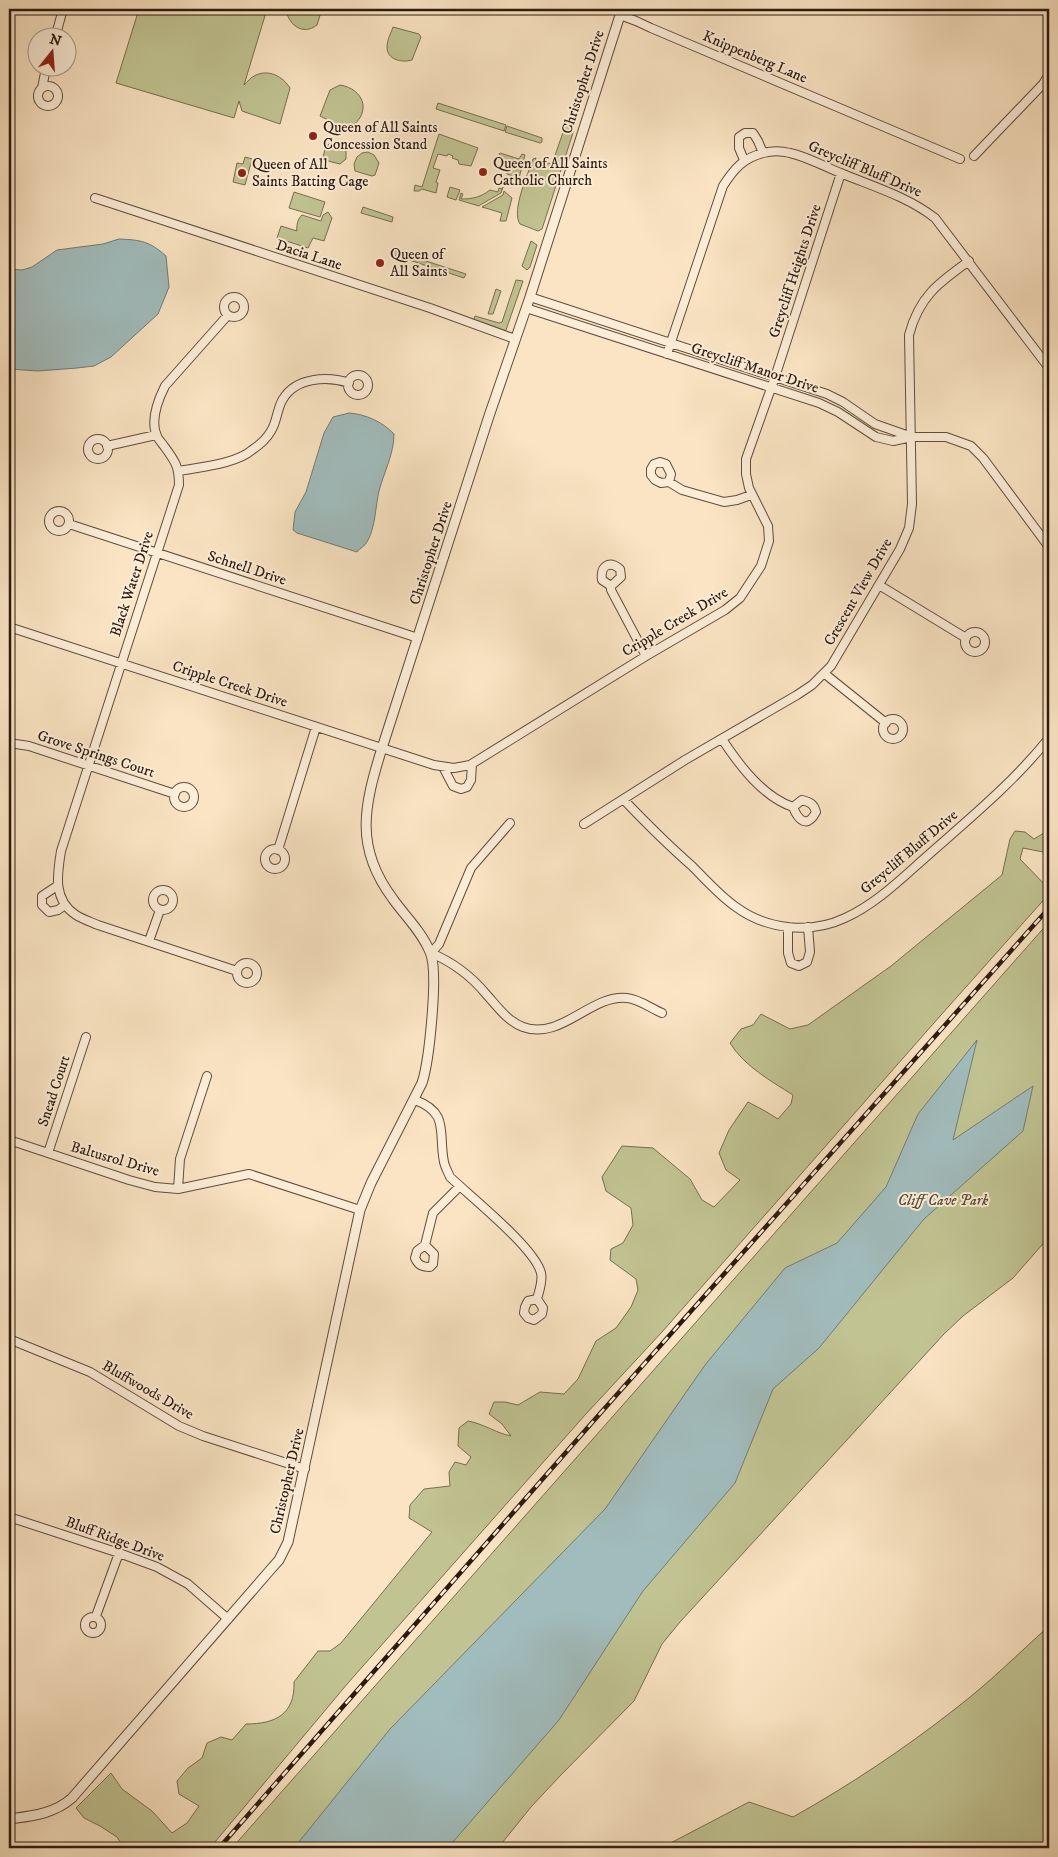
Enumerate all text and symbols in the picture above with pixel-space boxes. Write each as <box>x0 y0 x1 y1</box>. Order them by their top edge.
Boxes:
street label: Knippenberg Lane <box>700 26 810 88</box>
north arrow <box>28 28 78 78</box>
street label: Christopher Drive <box>557 28 609 136</box>
text: N <box>47 30 64 51</box>
place label: Queen of All Saints Concession Stand <box>323 118 438 154</box>
marker: Queen of All Saints Concession Stand <box>307 130 319 142</box>
street label: Greycliff Bluff Drive <box>805 136 925 202</box>
place label: Queen of All Saints Catholic Church <box>493 154 608 190</box>
place label: Queen of All Saints Batting Cage <box>252 155 368 191</box>
marker: Queen of All Saints Catholic Church <box>477 166 489 178</box>
marker: Queen of All Saints Batting Cage <box>236 167 248 179</box>
street label: Greycliff Heights Drive <box>764 202 826 340</box>
street label: Dacia Lane <box>273 235 345 275</box>
place label: Queen of All Saints <box>390 245 447 281</box>
marker: Queen of All Saints <box>374 257 386 269</box>
street label: Greycliff Manor Drive <box>689 338 821 398</box>
street label: Christopher Drive <box>405 499 457 607</box>
street label: Black Water Drive <box>106 529 158 639</box>
street label: Crescent View Drive <box>820 535 896 649</box>
street label: Schnell Drive <box>205 546 289 590</box>
street label: Cripple Creek Drive <box>619 583 731 661</box>
street label: Cripple Creek Drive <box>170 656 290 712</box>
street label: Grove Springs Court <box>35 726 157 782</box>
street label: Greycliff Bluff Drive <box>856 806 962 898</box>
street label: Snead Court <box>34 1053 75 1129</box>
street label: Baltusrol Drive <box>68 1137 162 1181</box>
park label: Cliff Cave Park <box>898 1191 989 1210</box>
street label: Bluffwoods Drive <box>99 1356 197 1424</box>
street label: Christopher Drive <box>266 1426 308 1536</box>
street label: Bluff Ridge Drive <box>63 1512 167 1566</box>

